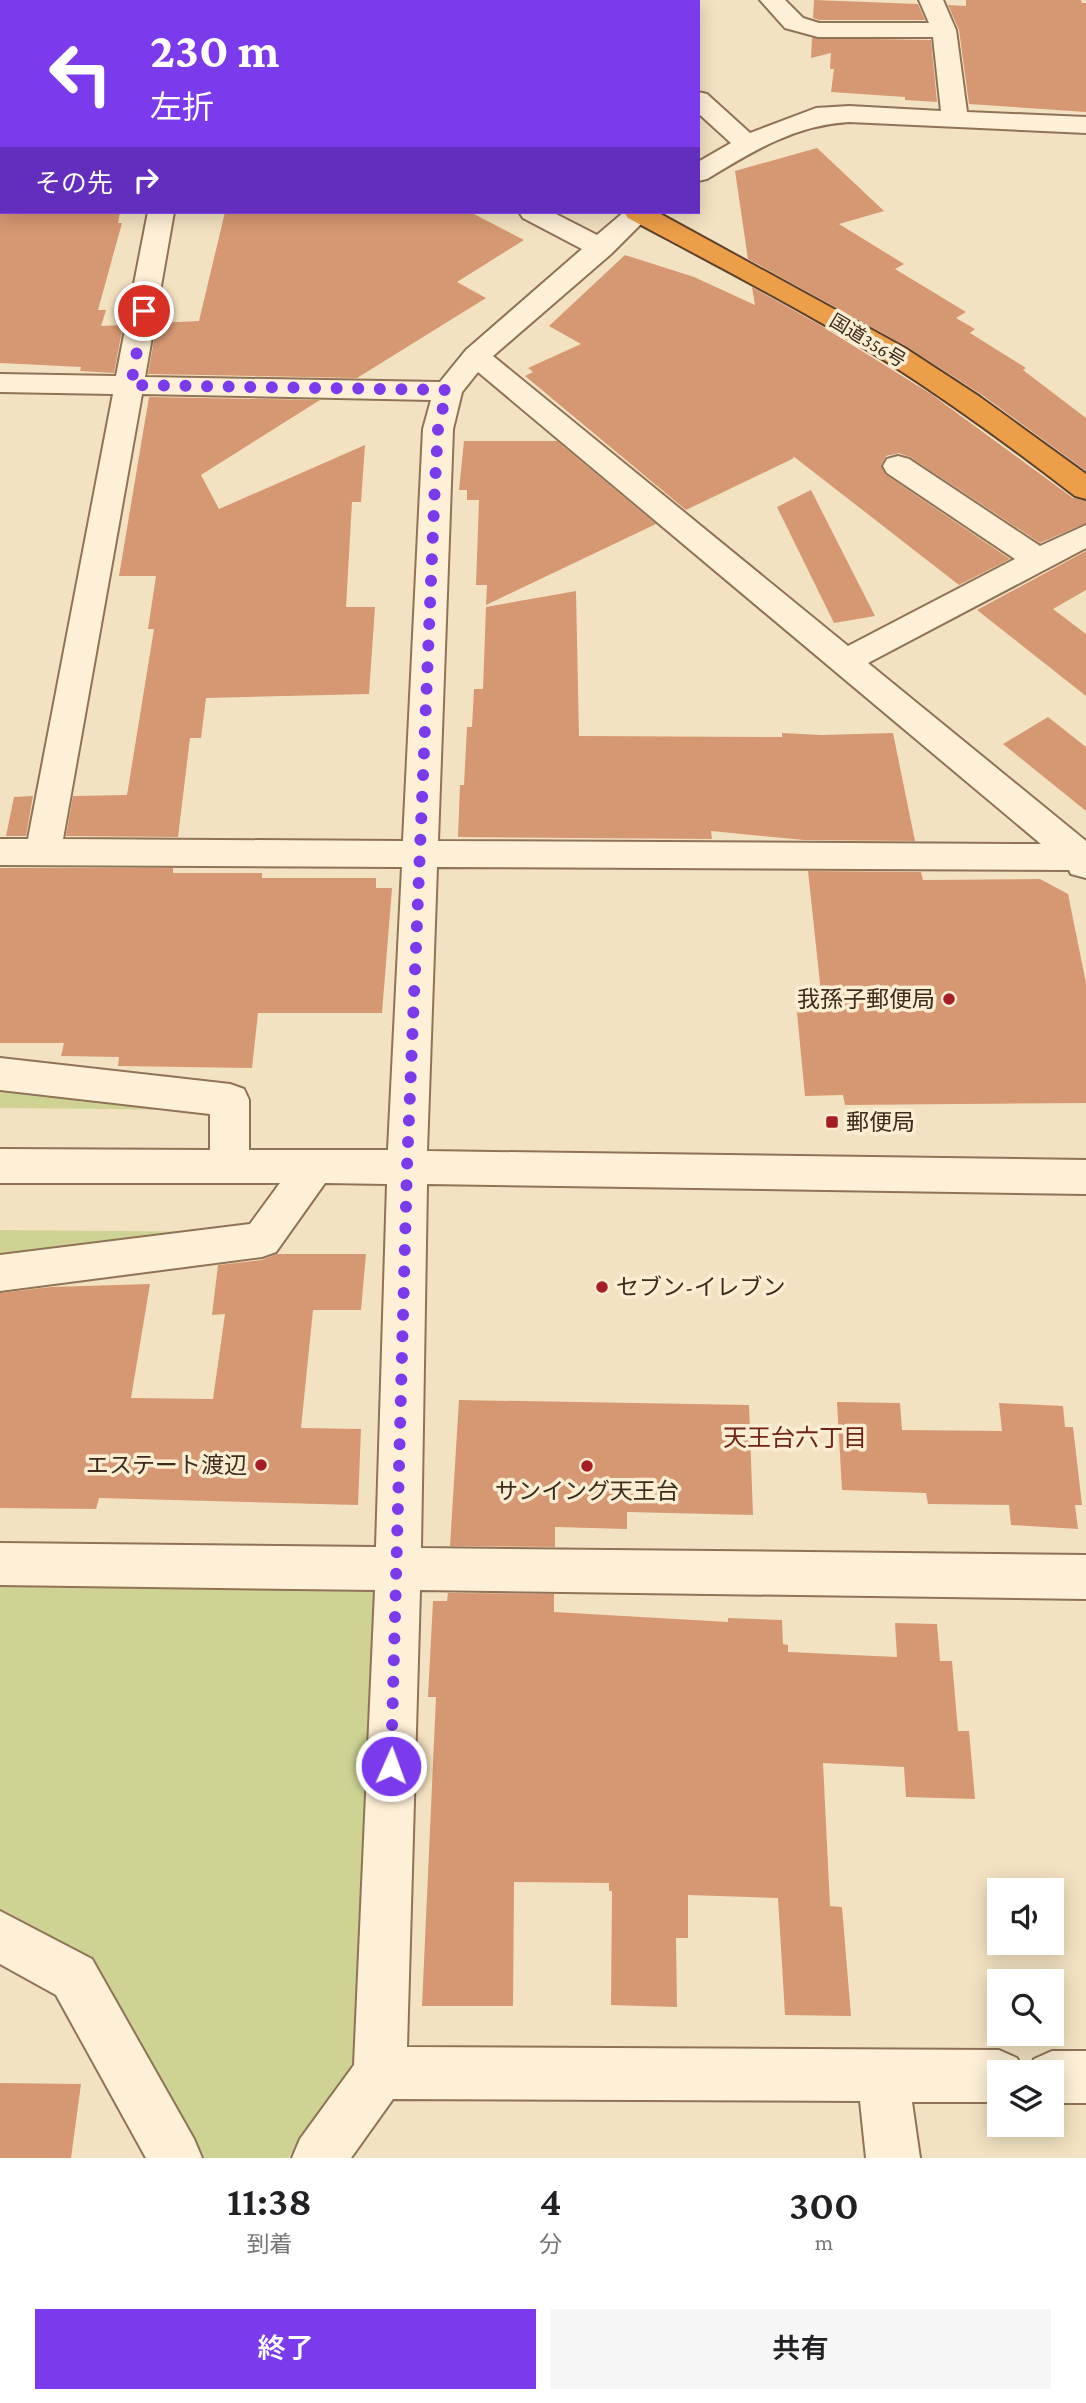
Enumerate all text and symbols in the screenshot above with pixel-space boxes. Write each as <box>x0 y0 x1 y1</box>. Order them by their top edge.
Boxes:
text: 230 m <box>150 23 280 78</box>
icon: left <box>35 28 126 119</box>
text: 左折 <box>150 89 214 125</box>
icon: right <box>127 161 165 199</box>
text: その先 <box>35 169 113 198</box>
pin <box>114 281 174 341</box>
icon: arrive <box>125 292 163 330</box>
street label: 国道356号 <box>826 310 909 371</box>
place label: 我孫子郵便局 <box>797 986 935 1012</box>
marker: 我孫子郵便局 <box>941 991 957 1007</box>
place label: 郵便局 <box>846 1109 915 1135</box>
marker: 郵便局 <box>824 1114 840 1130</box>
place label: セブン-イレブン <box>616 1274 785 1300</box>
marker: セブン-イレブン <box>594 1279 610 1295</box>
district label: 天王台六丁目 <box>723 1424 867 1451</box>
place label: エステート渡辺 <box>86 1452 247 1478</box>
marker: エステート渡辺 <box>253 1457 269 1473</box>
marker: サンイング天王台 <box>579 1458 595 1474</box>
place label: サンイング天王台 <box>495 1478 679 1504</box>
position arrow <box>354 1729 428 1803</box>
map controls <box>987 1878 1064 2137</box>
button: sound <box>987 1878 1064 1955</box>
button: search <box>987 1969 1064 2046</box>
button: layers <box>987 2060 1064 2137</box>
text: 11:38 <box>227 2177 312 2224</box>
text: 4 <box>539 2177 562 2224</box>
text: 300 <box>789 2181 859 2228</box>
text: m <box>815 2229 833 2255</box>
text: 到着 <box>247 2231 293 2257</box>
text: 分 <box>539 2231 562 2257</box>
button: 終了 <box>35 2309 536 2389</box>
button: 共有 <box>550 2309 1051 2389</box>

